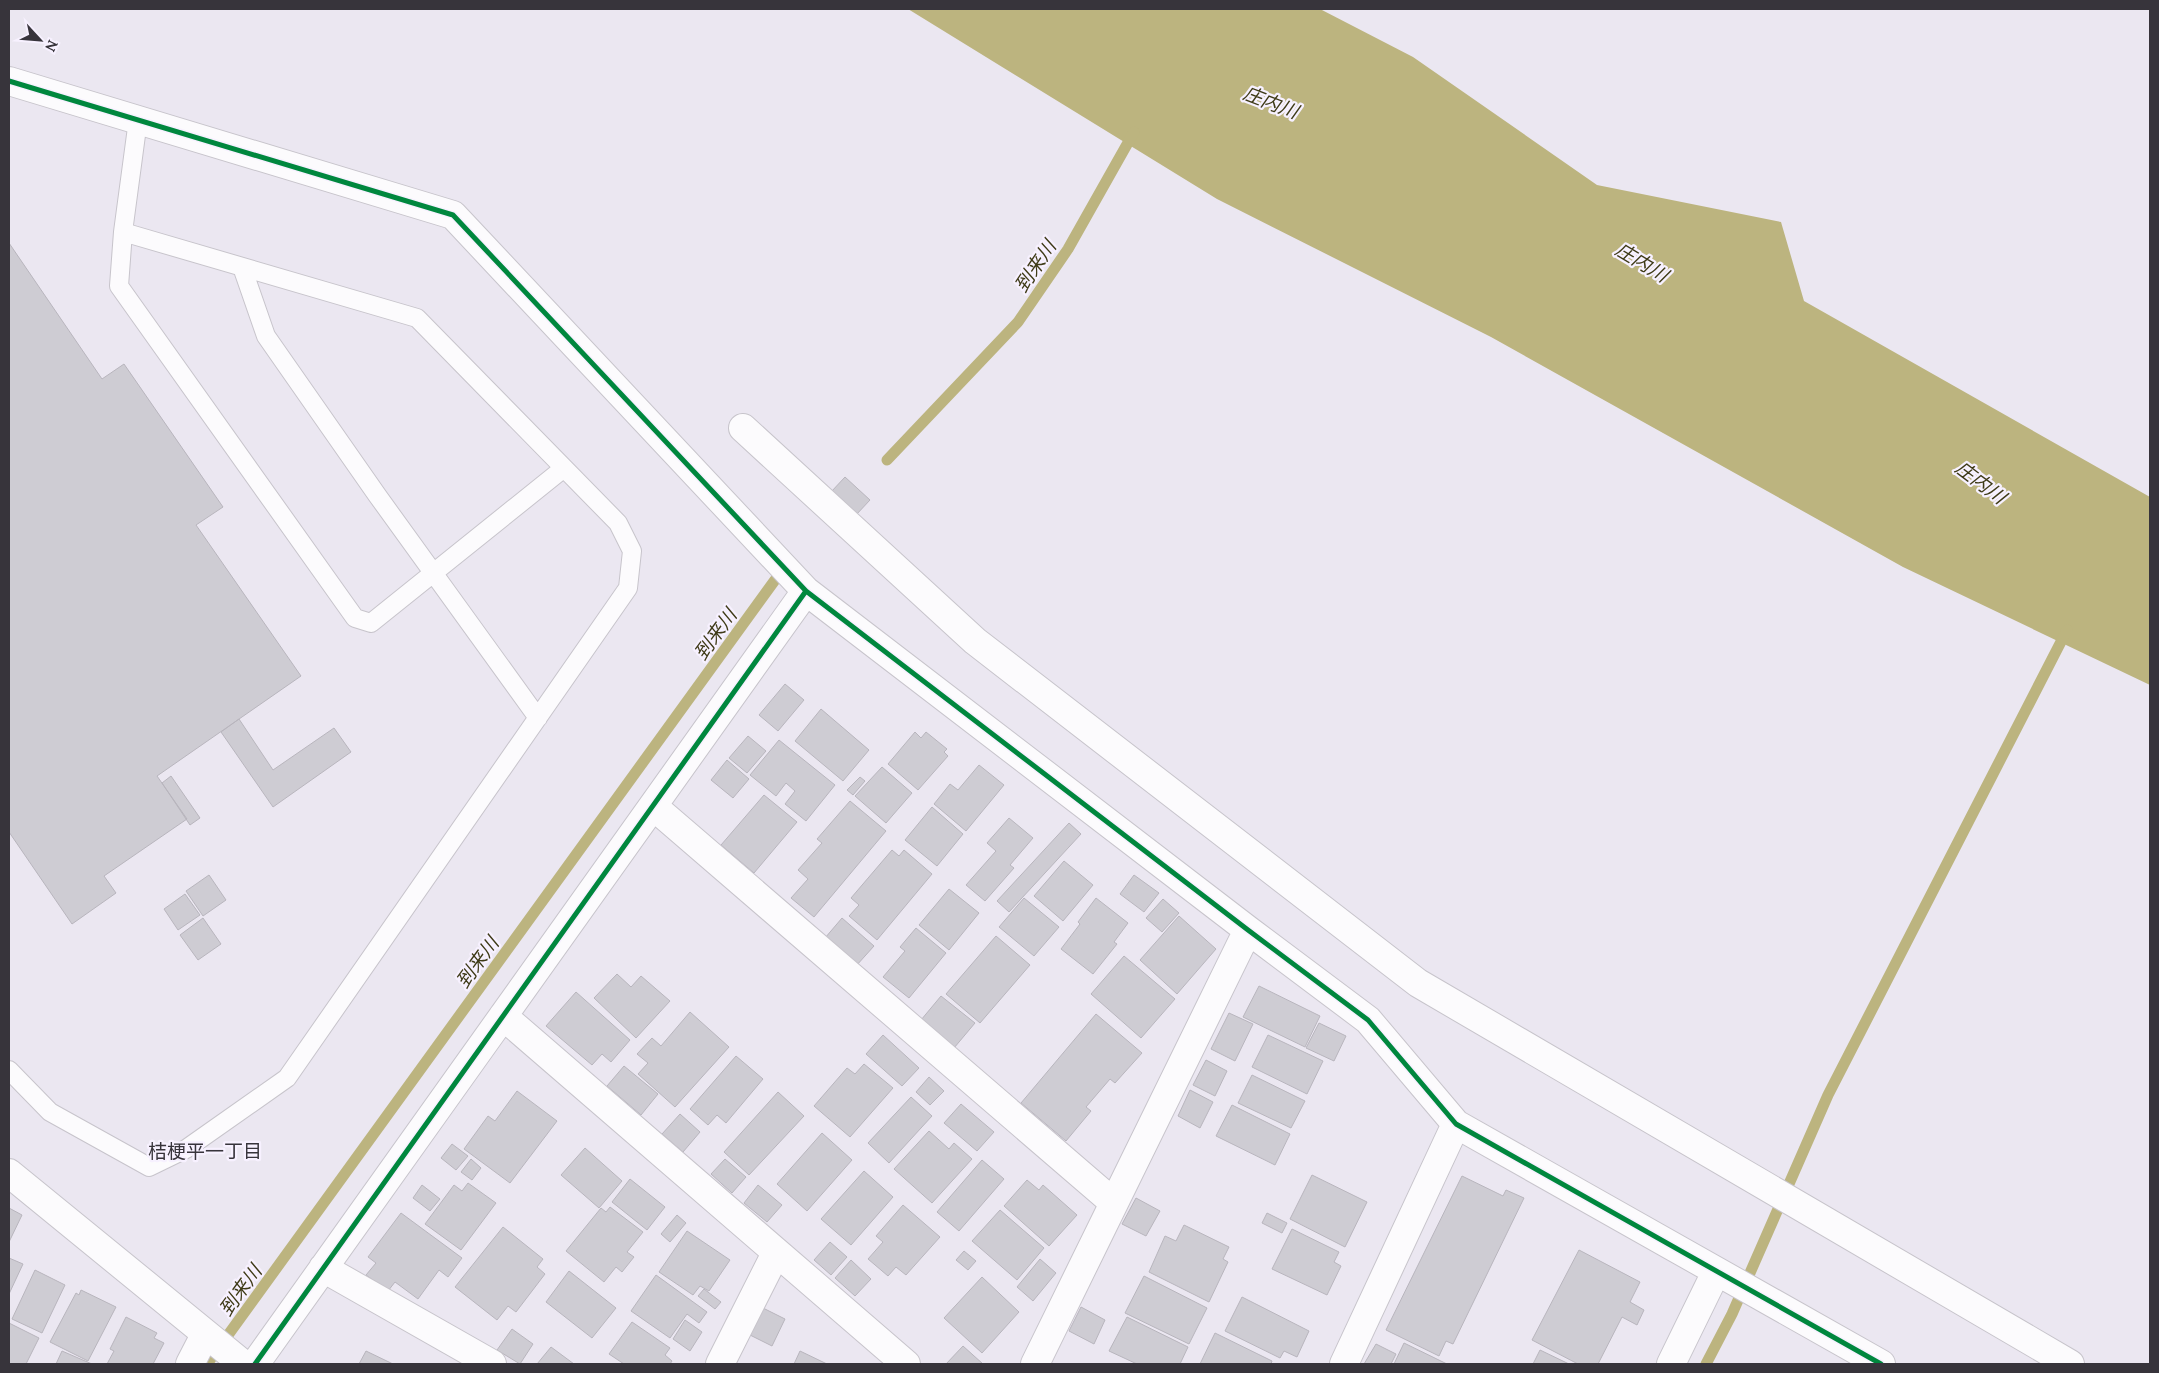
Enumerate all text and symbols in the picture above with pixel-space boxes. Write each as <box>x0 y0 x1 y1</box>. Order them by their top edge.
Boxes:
north arrow <box>15 15 65 65</box>
text: N <box>41 37 62 55</box>
water label: 庄内川 <box>1240 81 1304 124</box>
water label: 到来川 <box>1009 234 1062 296</box>
water label: 庄内川 <box>1611 237 1674 288</box>
water label: 庄内川 <box>1951 455 2013 510</box>
water label: 到来川 <box>689 602 743 664</box>
water label: 到来川 <box>451 930 505 992</box>
district label: 桔梗平一丁目 <box>148 1139 262 1163</box>
water label: 到来川 <box>214 1258 268 1320</box>

